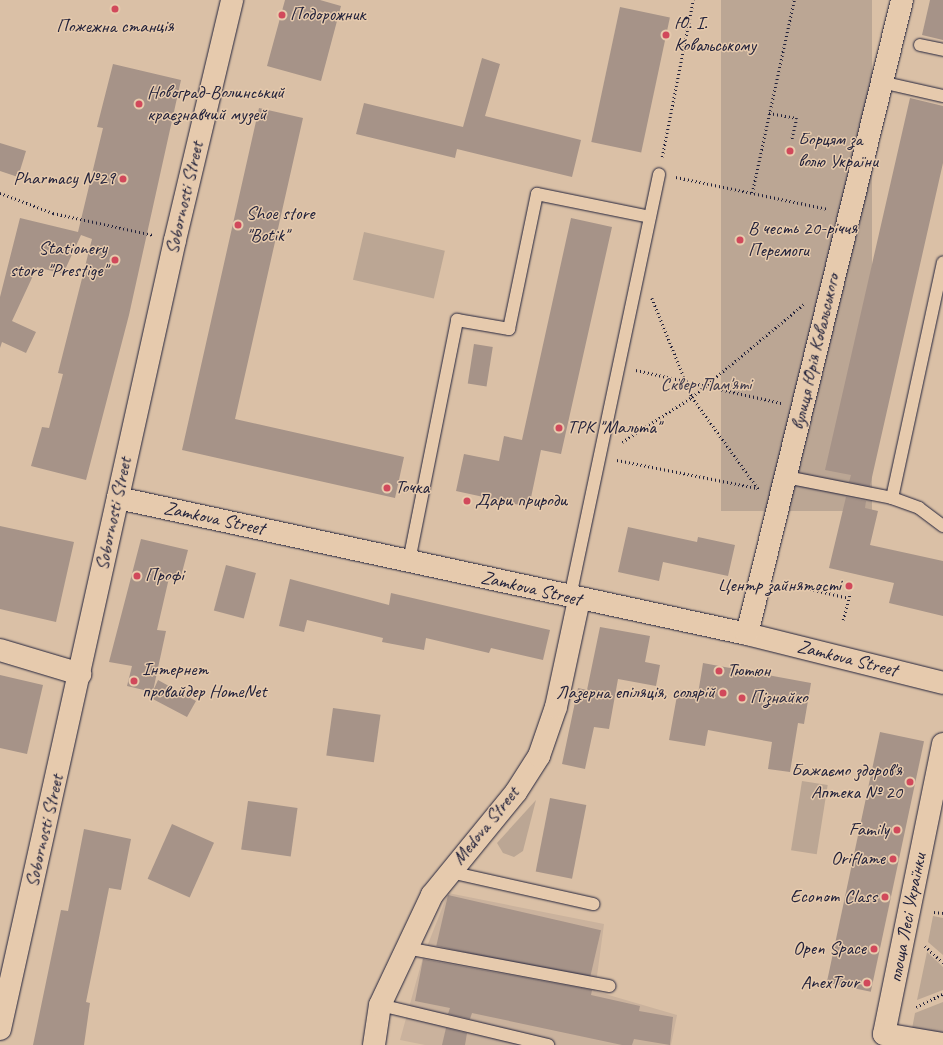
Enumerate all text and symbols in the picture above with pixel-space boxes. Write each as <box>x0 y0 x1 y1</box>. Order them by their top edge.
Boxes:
marker: Пожежна станція <box>110 4 120 14</box>
place label: Подорожник <box>290 4 365 26</box>
marker: Подорожник <box>277 10 287 20</box>
place label: Ю. І. Ковальському <box>674 13 756 57</box>
place label: Пожежна станція <box>56 16 174 38</box>
marker: Ю. І. Ковальському <box>661 30 671 40</box>
place label: Новоград-Волинський краєзнавчий музей <box>147 82 284 126</box>
marker: Новоград-Волинський краєзнавчий музей <box>134 99 144 109</box>
place label: Борцям за волю України <box>798 129 879 173</box>
street label: Sobornosti Street <box>161 139 209 257</box>
marker: Борцям за волю України <box>785 146 795 156</box>
place label: Pharmacy №29 <box>13 168 115 190</box>
marker: Pharmacy №29 <box>118 174 128 184</box>
place label: Shoe store "Botik" <box>246 203 314 247</box>
place label: В честь 20-річчя Перемоги <box>748 218 857 262</box>
marker: Shoe store "Botik" <box>233 220 243 230</box>
marker: В честь 20-річчя Перемоги <box>735 235 745 245</box>
place label: Stationery store "Prestige" <box>10 238 107 282</box>
marker: Stationery store "Prestige" <box>110 255 120 265</box>
street label: вулиця Юрія Ковальського <box>787 272 845 432</box>
park label: Сквер Пам'яті <box>660 374 752 396</box>
place label: ТРК "Мальта" <box>567 417 660 439</box>
marker: ТРК "Мальта" <box>554 423 564 433</box>
street label: Sobornosti Street <box>91 455 137 573</box>
place label: Точка <box>395 477 429 499</box>
marker: Точка <box>382 483 392 493</box>
place label: Дари природи <box>475 490 566 512</box>
marker: Дари природи <box>462 496 472 506</box>
street label: Zamkova Street <box>162 497 266 541</box>
place label: Профі <box>145 565 184 587</box>
street label: Zamkova Street <box>479 566 583 612</box>
marker: Профі <box>132 571 142 581</box>
place label: Центр зайнятості <box>716 575 841 597</box>
marker: Центр зайнятості <box>844 581 854 591</box>
street label: Zamkova Street <box>795 636 899 682</box>
place label: Інтернет провайдер HomeNet <box>142 659 267 703</box>
place label: Тютюн <box>727 660 770 682</box>
marker: Тютюн <box>714 666 724 676</box>
marker: Інтернет провайдер HomeNet <box>129 676 139 686</box>
place label: Лазерна епіляція, солярій <box>556 682 715 704</box>
place label: Пізнайко <box>750 687 808 709</box>
marker: Лазерна епіляція, солярій <box>718 688 728 698</box>
marker: Пізнайко <box>737 693 747 703</box>
place label: Бажаємо здоров'я Аптека № 20 <box>792 760 902 804</box>
street label: Sobornosti Street <box>21 772 69 890</box>
marker: Бажаємо здоров'я Аптека № 20 <box>905 777 915 787</box>
street label: Medova Street <box>448 782 524 870</box>
place label: Family <box>849 819 889 841</box>
marker: Family <box>892 825 902 835</box>
place label: Oriflame <box>831 848 885 870</box>
street label: площа Лесі Українки <box>884 852 932 984</box>
marker: Oriflame <box>888 854 898 864</box>
place label: Econom Class <box>789 886 877 908</box>
marker: Econom Class <box>880 892 890 902</box>
place label: Open Space <box>792 938 866 960</box>
marker: Open Space <box>869 944 879 954</box>
place label: AnexTour <box>801 972 859 994</box>
marker: AnexTour <box>862 978 872 988</box>

